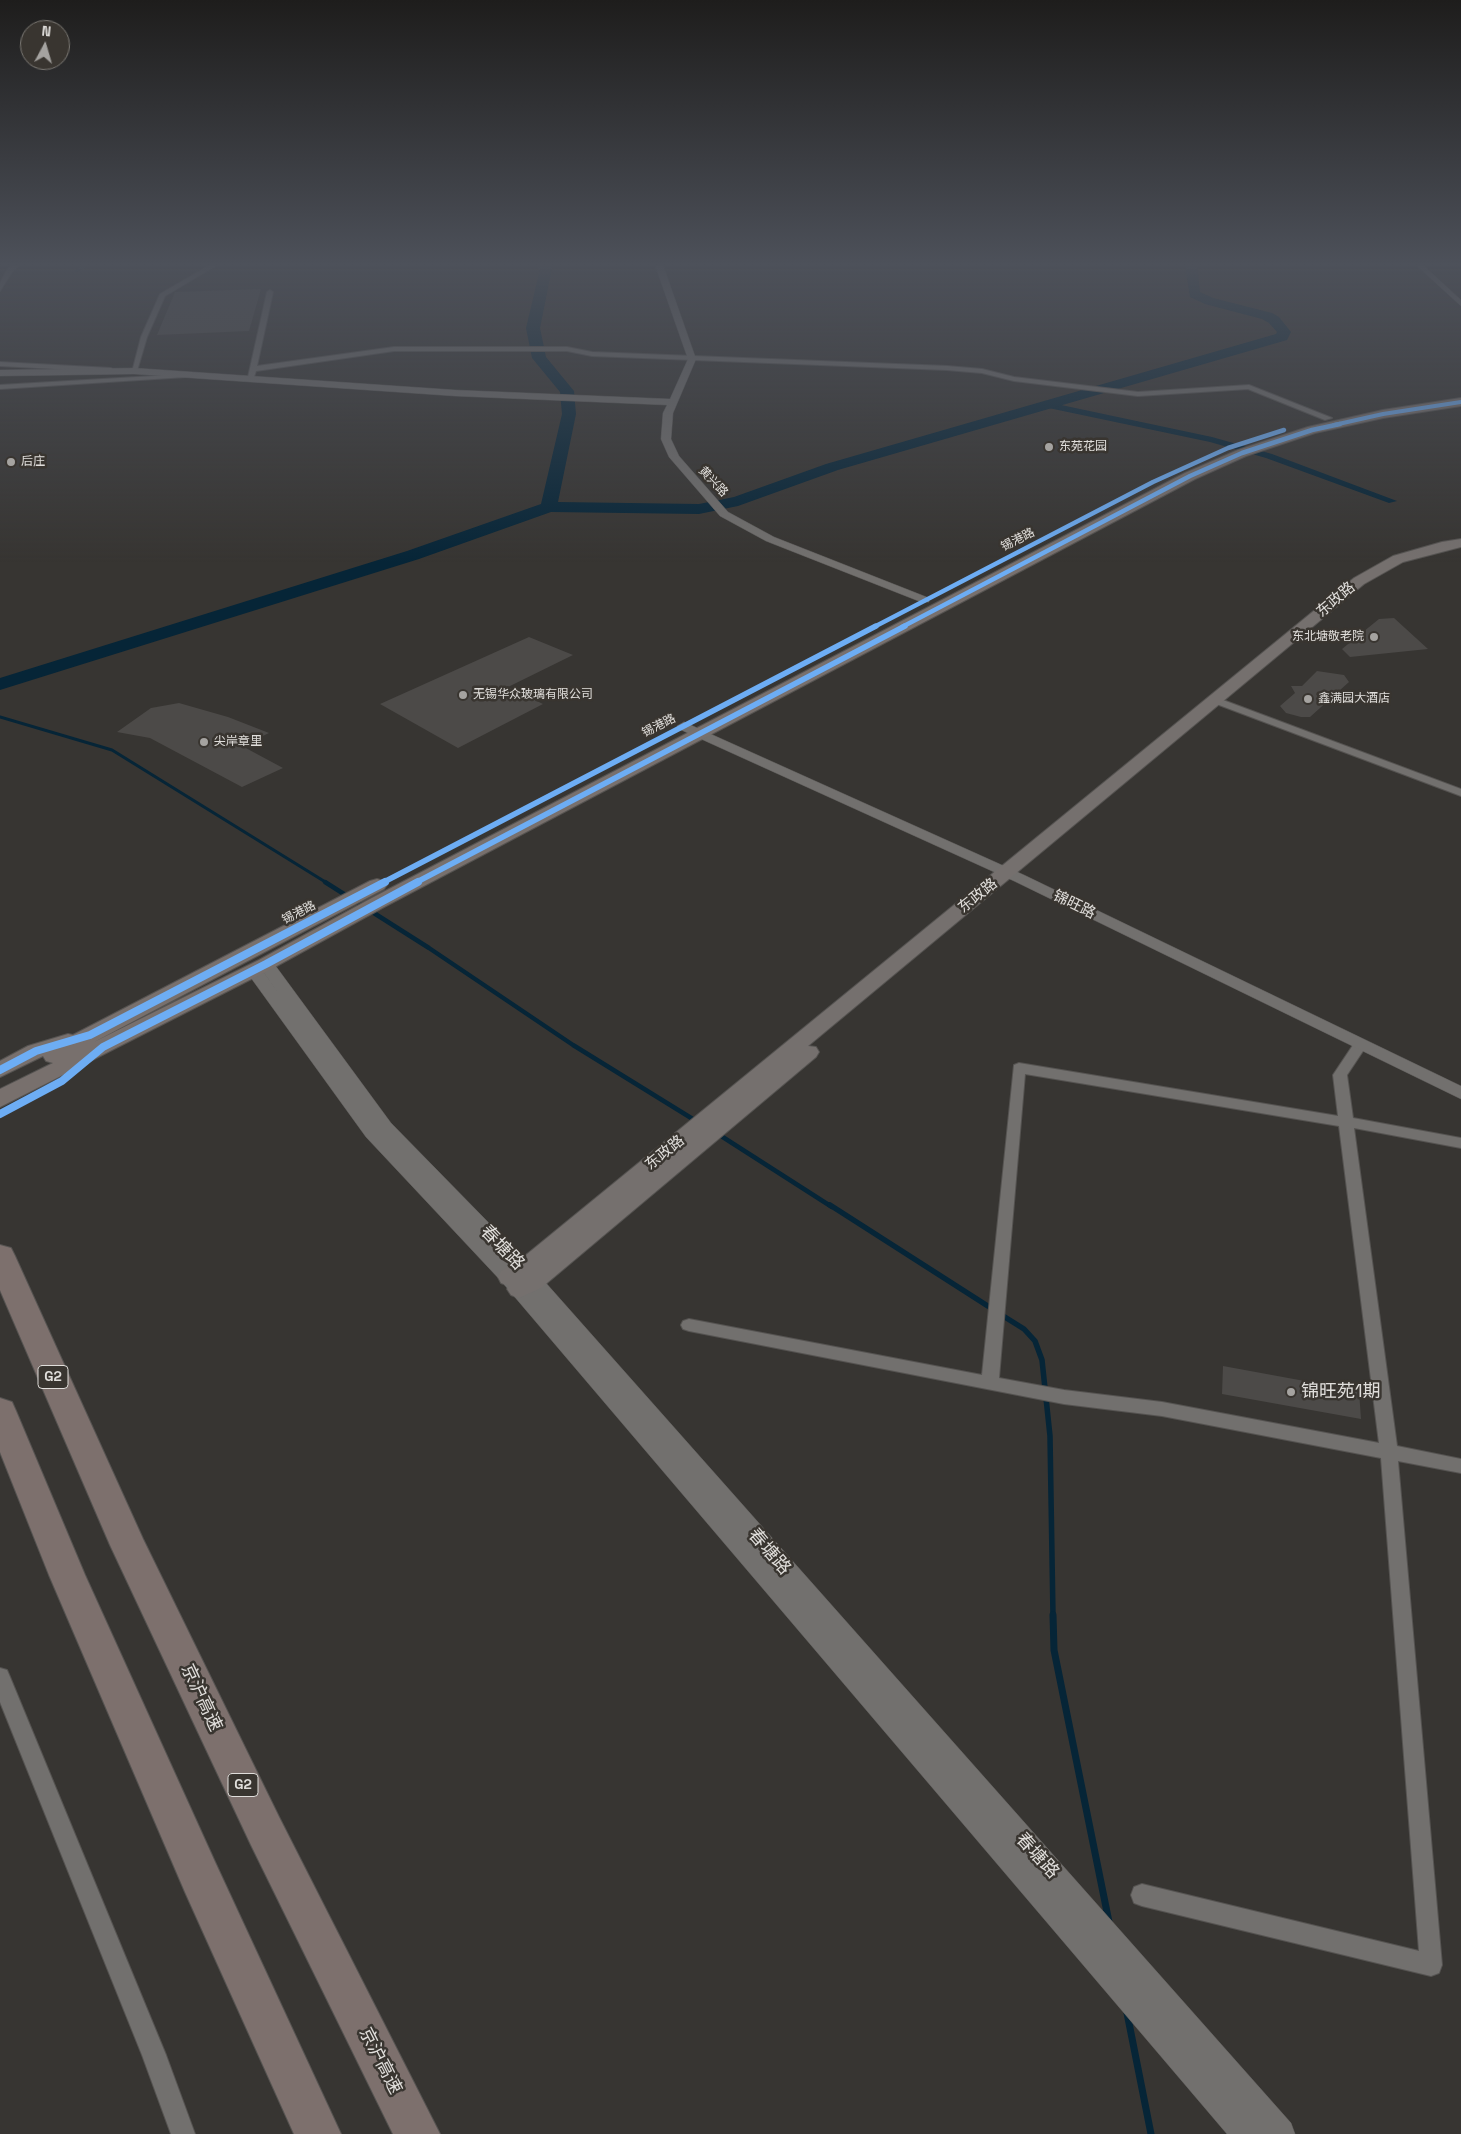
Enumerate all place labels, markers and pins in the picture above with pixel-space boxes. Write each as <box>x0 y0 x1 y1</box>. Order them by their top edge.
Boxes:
place label: 东苑花园 <box>1059 440 1107 454</box>
marker: 东苑花园 <box>1043 441 1055 453</box>
place label: 后庄 <box>21 455 45 469</box>
marker: 后庄 <box>5 456 17 468</box>
place label: 东北塘敬老院 <box>1292 630 1364 644</box>
marker: 东北塘敬老院 <box>1368 631 1380 643</box>
place label: 无锡华众玻璃有限公司 <box>473 688 593 702</box>
marker: 无锡华众玻璃有限公司 <box>457 689 469 701</box>
place label: 鑫满园大酒店 <box>1318 692 1390 706</box>
marker: 鑫满园大酒店 <box>1302 693 1314 705</box>
place label: 尖岸章里 <box>214 735 262 749</box>
marker: 尖岸章里 <box>198 736 210 748</box>
place label: 锦旺苑1期 <box>1301 1381 1381 1403</box>
marker: 锦旺苑1期 <box>1285 1386 1297 1398</box>

